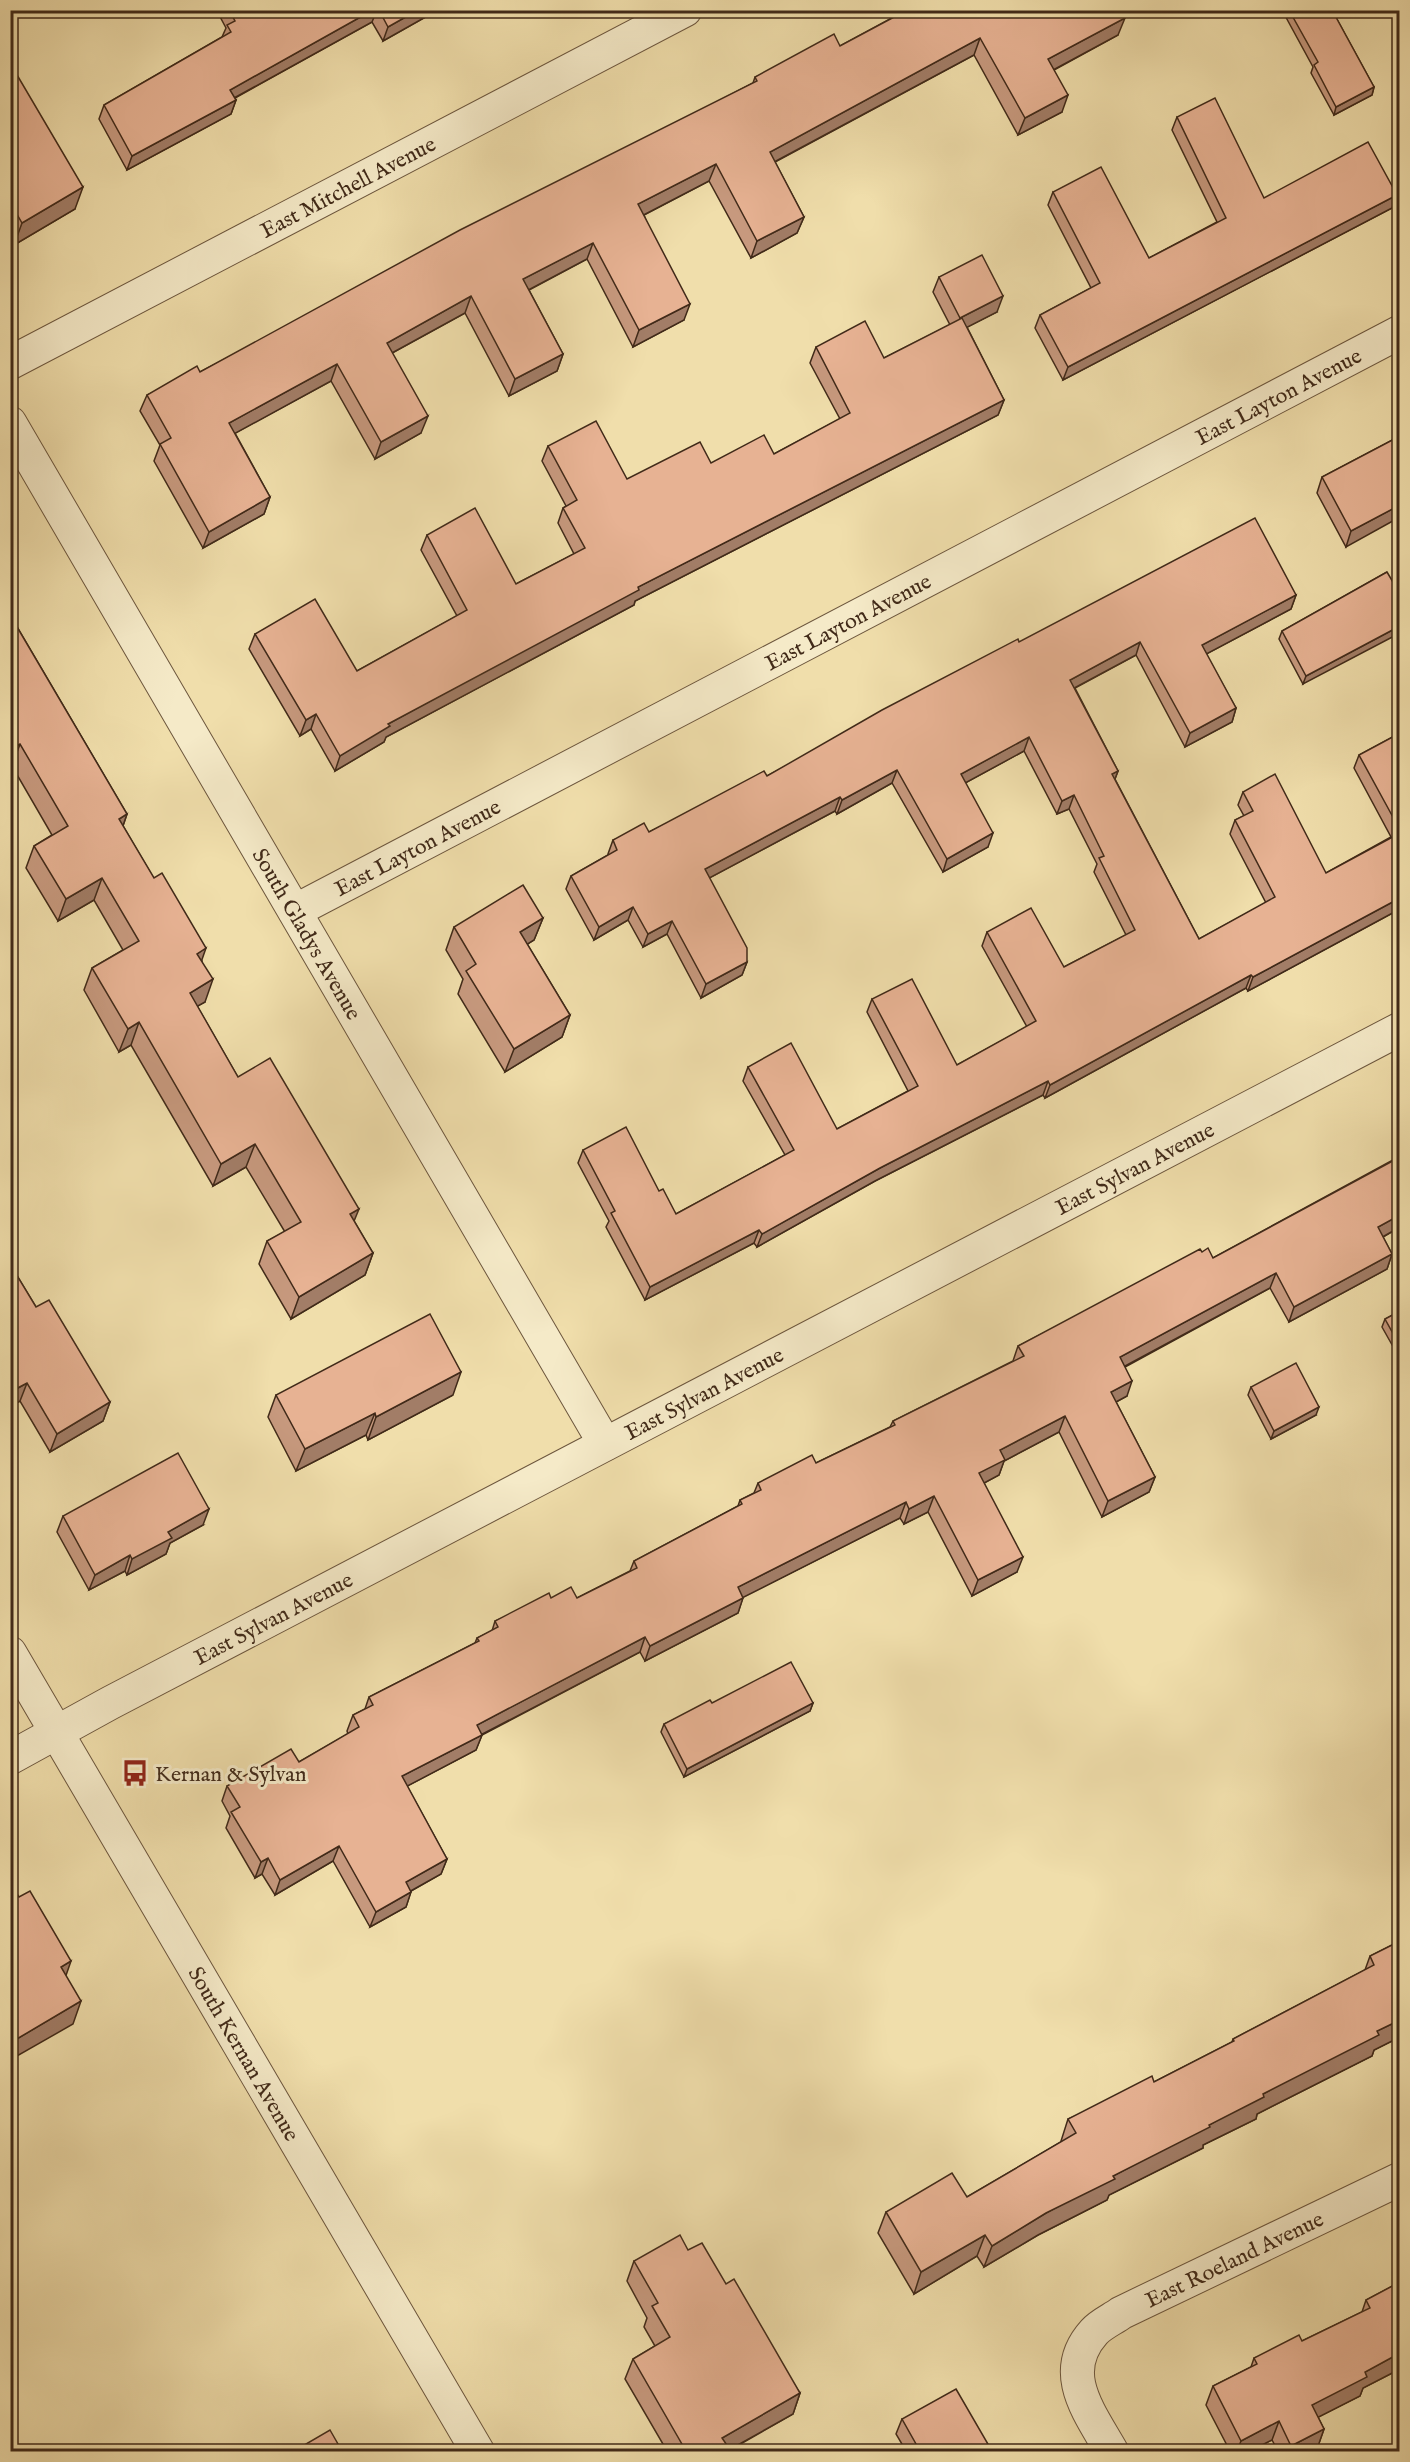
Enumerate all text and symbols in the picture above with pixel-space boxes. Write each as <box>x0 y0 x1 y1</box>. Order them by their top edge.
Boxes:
street label: East Mitchell Avenue <box>256 131 441 246</box>
street label: East Layton Avenue <box>1191 343 1367 453</box>
street label: East Layton Avenue <box>761 568 937 678</box>
street label: East Layton Avenue <box>330 794 506 904</box>
street label: South Gladys Avenue <box>245 844 367 1025</box>
street label: East Sylvan Avenue <box>1051 1117 1220 1223</box>
street label: East Sylvan Avenue <box>620 1342 789 1448</box>
street label: East Sylvan Avenue <box>190 1567 358 1673</box>
bus stop icon: Kernan & Sylvan <box>120 1758 150 1788</box>
place label: Kernan & Sylvan <box>155 1761 307 1789</box>
street label: South Kernan Avenue <box>181 1962 305 2147</box>
street label: East Roeland Avenue <box>1141 2206 1329 2315</box>

